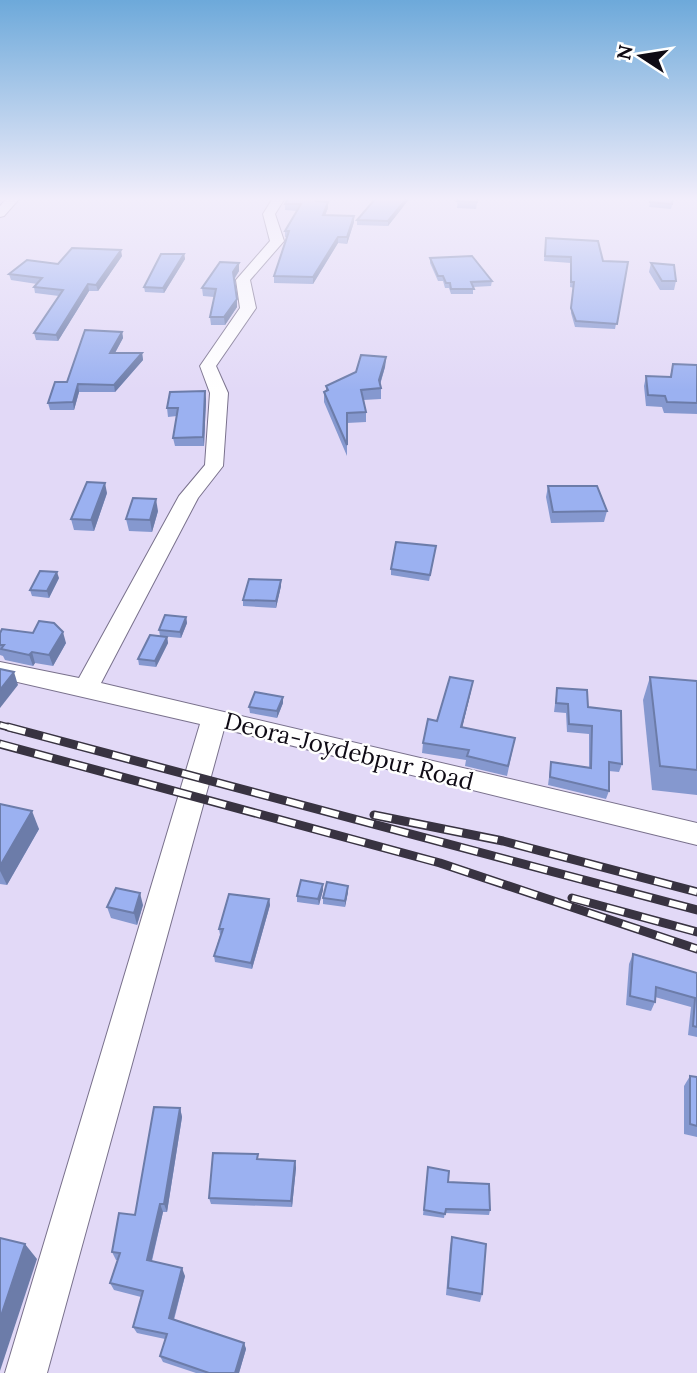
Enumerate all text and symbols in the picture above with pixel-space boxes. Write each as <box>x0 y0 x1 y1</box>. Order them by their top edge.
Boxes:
north arrow <box>606 21 676 91</box>
text: N <box>611 42 638 62</box>
street label: Deora-Joydebpur Road <box>221 705 477 797</box>

